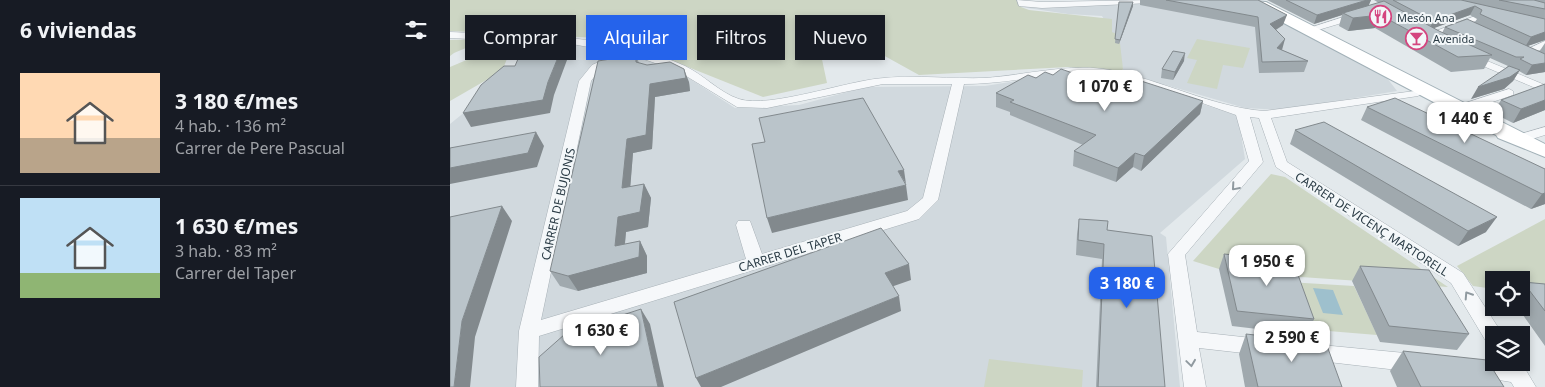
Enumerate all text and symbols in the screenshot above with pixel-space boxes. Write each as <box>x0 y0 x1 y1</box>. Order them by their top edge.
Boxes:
restaurant icon: Mesón Ana <box>1369 5 1393 29</box>
place label: Mesón Ana <box>1397 10 1455 25</box>
chip: Comprar <box>465 15 576 60</box>
chip: Alquilar <box>586 15 687 60</box>
chip: Filtros <box>697 15 785 60</box>
chip: Nuevo <box>795 15 885 60</box>
text: 6 viviendas <box>20 16 137 44</box>
icon: filters <box>402 16 430 44</box>
bar icon: Avenida <box>1405 26 1429 50</box>
place label: Avenida <box>1433 31 1474 46</box>
pin: 1 070 € <box>1059 70 1151 112</box>
text: 1 070 € <box>1078 75 1132 97</box>
text: 3 180 €/mes <box>175 87 298 115</box>
icon: home <box>60 93 120 153</box>
pin: 1 440 € <box>1419 102 1511 144</box>
text: 1 440 € <box>1438 107 1492 129</box>
text: 4 hab. · 136 m² <box>175 115 286 137</box>
text: Carrer de Pere Pascual <box>175 137 345 159</box>
street label: CARRER DE BUJONIS <box>537 146 579 262</box>
street label: CARRER DE VICENÇ MARTORELL <box>1292 168 1452 280</box>
one-way arrow <box>1232 181 1241 190</box>
text: 1 630 €/mes <box>175 212 298 240</box>
icon: home <box>60 218 120 278</box>
street label: CARRER DEL TAPER <box>736 228 844 276</box>
text: 3 hab. · 83 m² <box>175 240 277 262</box>
pin: 1 950 € <box>1221 244 1313 287</box>
text: 1 950 € <box>1240 250 1294 272</box>
text: Carrer del Taper <box>175 262 296 284</box>
pin: 3 180 € <box>1081 266 1173 309</box>
map controls <box>1485 271 1530 371</box>
button: locate <box>1485 271 1530 316</box>
text: 3 180 € <box>1100 272 1154 294</box>
one-way arrow <box>1464 292 1474 301</box>
pin: 1 630 € <box>555 314 647 356</box>
text: 1 630 € <box>574 319 628 341</box>
pin: 2 590 € <box>1246 320 1338 363</box>
text: 2 590 € <box>1265 326 1319 348</box>
button: layers <box>1485 326 1530 371</box>
one-way arrow <box>1186 359 1196 367</box>

